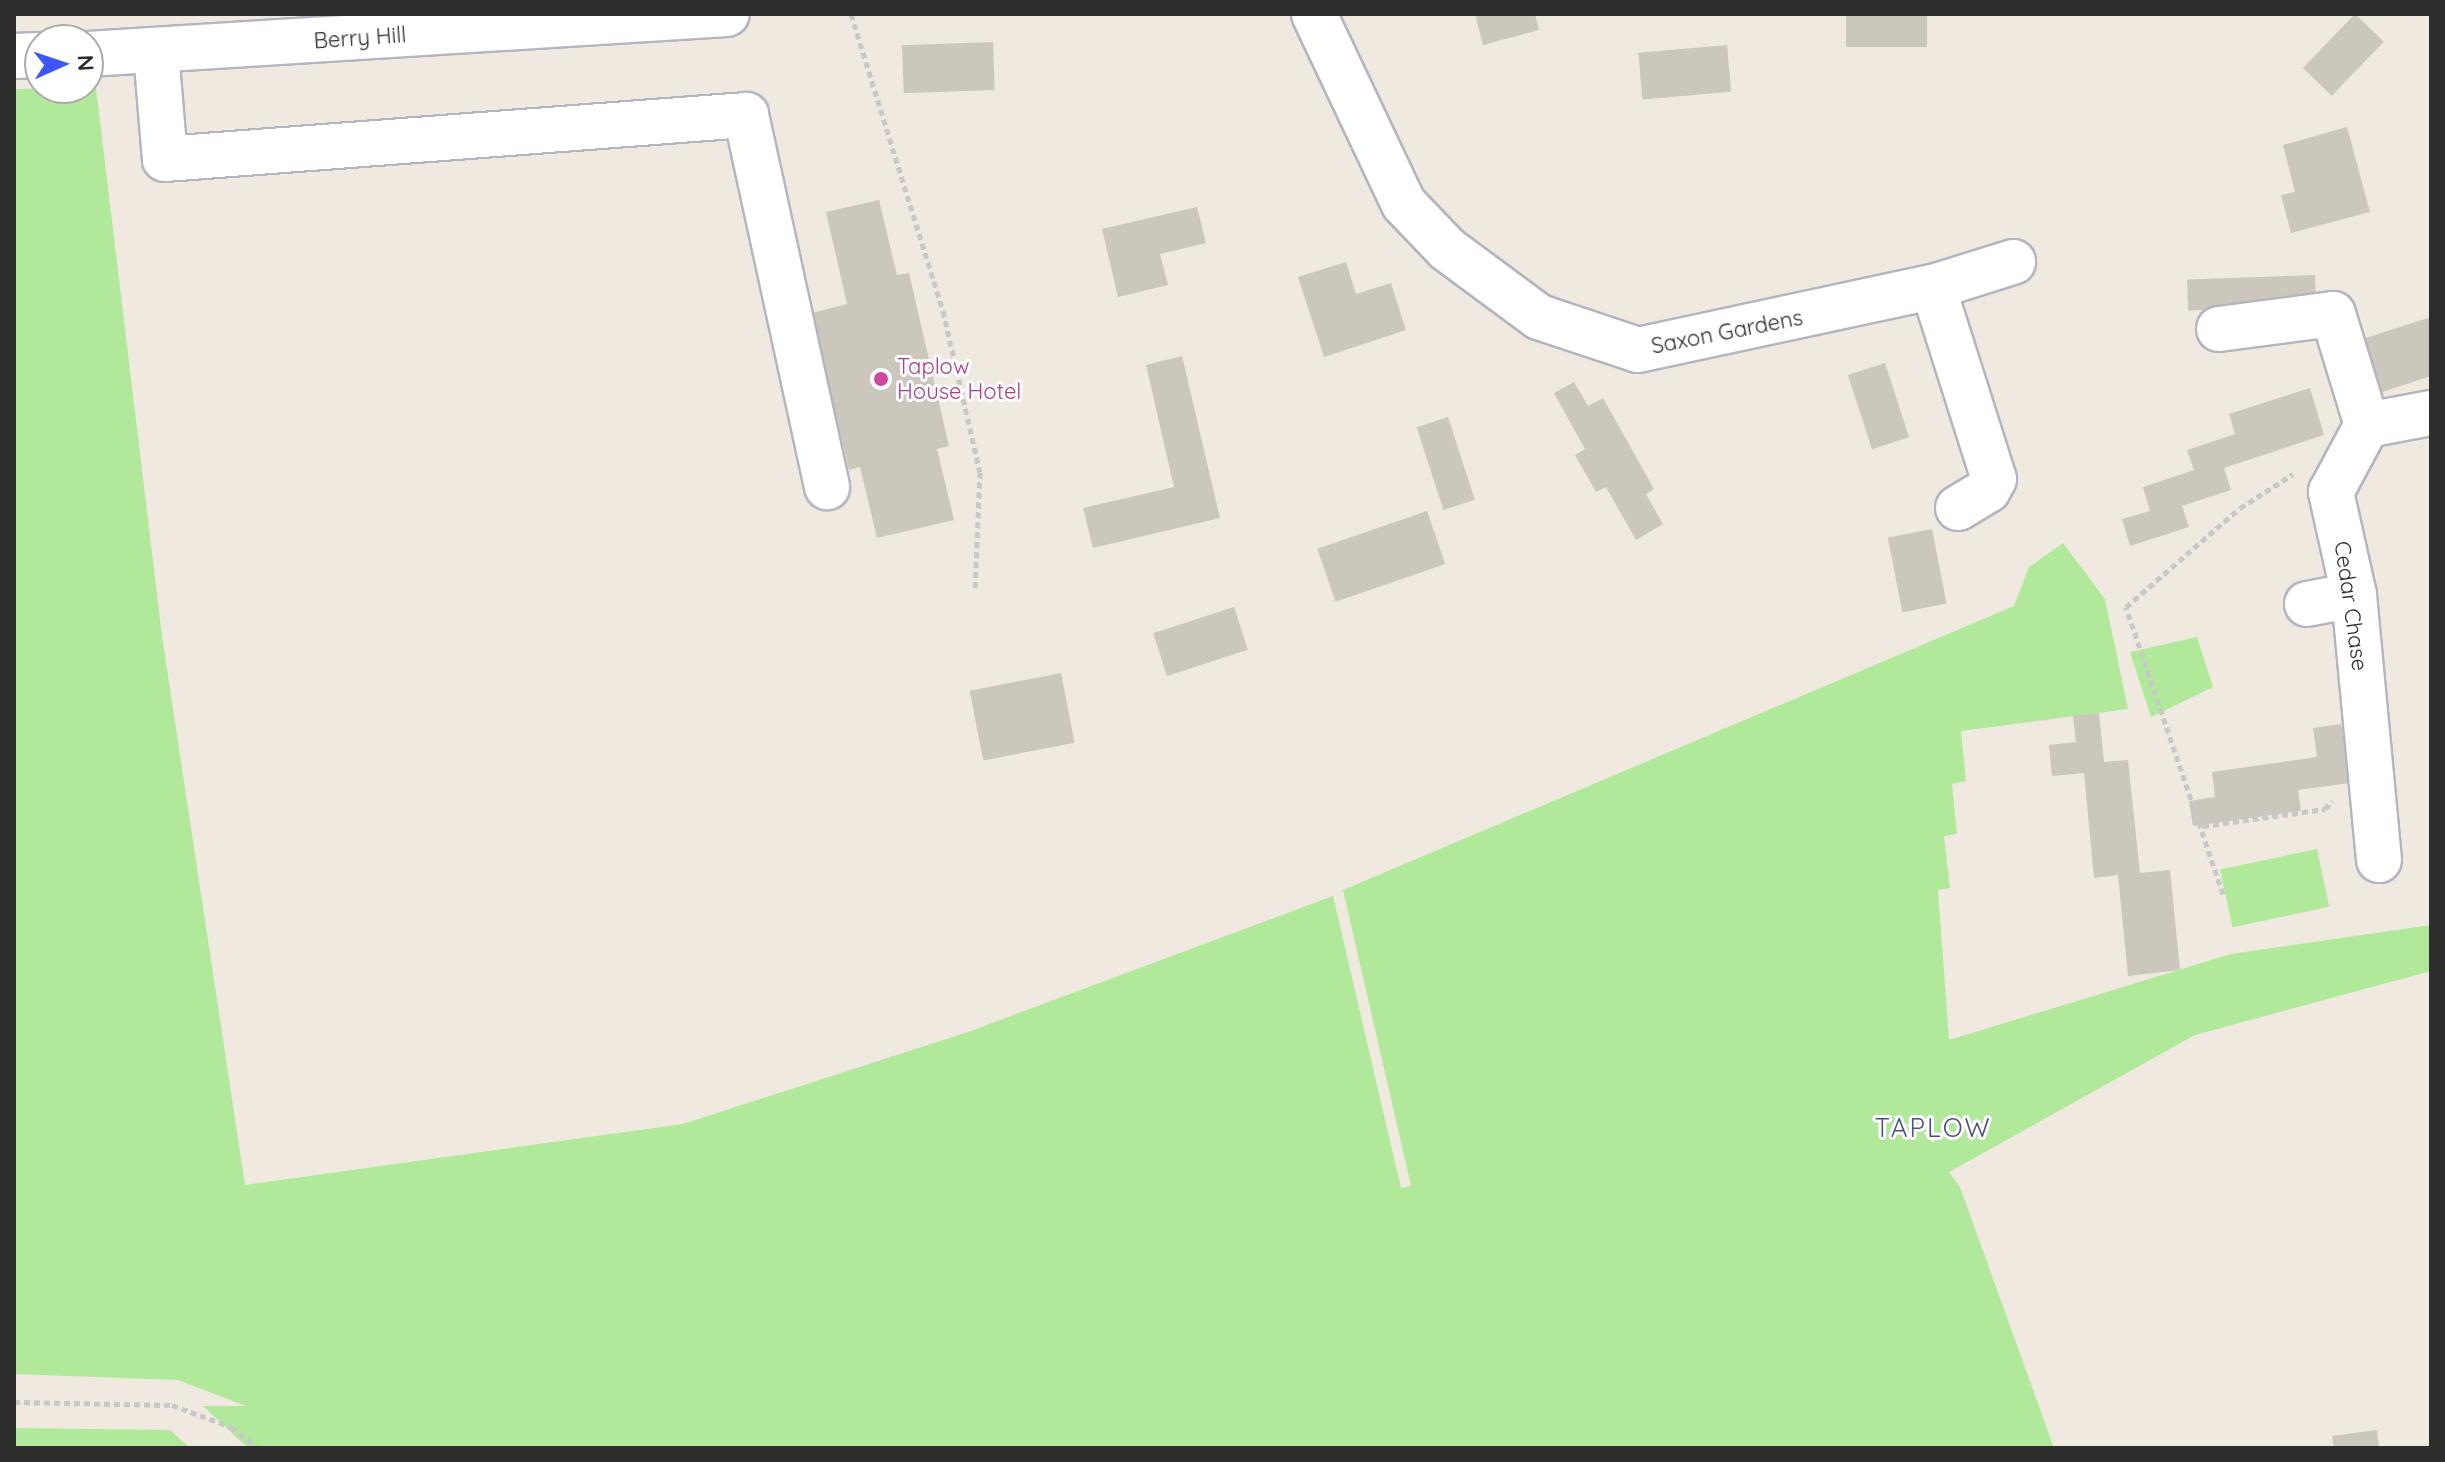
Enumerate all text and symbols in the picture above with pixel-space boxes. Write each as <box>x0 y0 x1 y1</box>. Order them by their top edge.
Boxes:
street label: Berry Hill <box>313 22 407 54</box>
north arrow <box>24 24 104 104</box>
text: N <box>72 54 100 72</box>
street label: Saxon Gardens <box>1649 304 1805 360</box>
place label: Taplow House Hotel <box>897 353 1021 404</box>
marker: Taplow House Hotel <box>872 370 890 388</box>
street label: Cedar Chase <box>2329 539 2373 673</box>
district label: TAPLOW <box>1874 1112 1992 1144</box>

